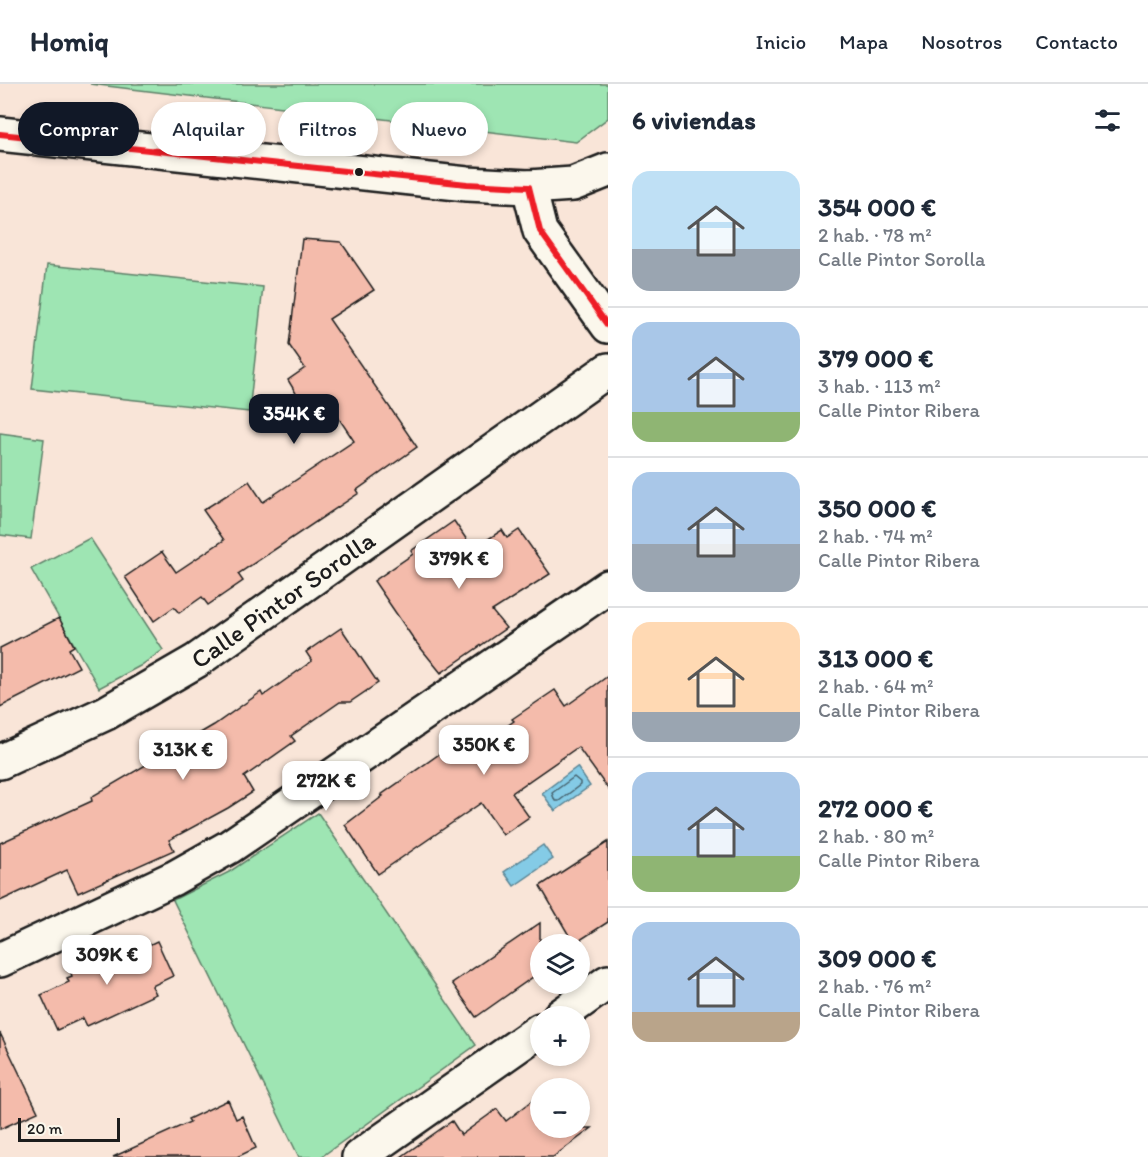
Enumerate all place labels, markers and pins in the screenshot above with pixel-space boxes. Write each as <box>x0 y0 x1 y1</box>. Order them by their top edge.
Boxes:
unlabelled marker <box>353 166 365 178</box>
pin: 354K € <box>245 394 343 445</box>
pin: 379K € <box>410 539 508 590</box>
pin: 350K € <box>435 725 533 776</box>
pin: 313K € <box>134 730 232 781</box>
pin: 272K € <box>277 761 375 812</box>
pin: 309K € <box>58 935 156 986</box>

